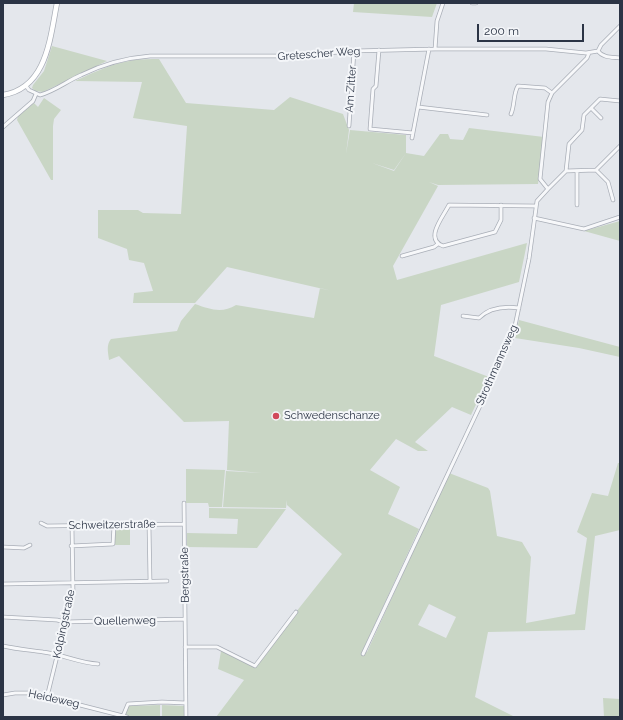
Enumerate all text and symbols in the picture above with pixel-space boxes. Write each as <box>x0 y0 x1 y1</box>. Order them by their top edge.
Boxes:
scale bar <box>479 16 586 42</box>
text: 200 m <box>484 24 519 38</box>
street label: Gretescher Weg <box>277 45 361 63</box>
street label: Am Zitter <box>343 65 359 113</box>
street label: Strothmannsweg <box>473 323 521 407</box>
place label: Schwedenschanze <box>284 409 380 423</box>
marker: Schwedenschanze <box>271 411 281 421</box>
street label: Schweitzerstraße <box>68 518 156 532</box>
street label: Bergstraße <box>178 547 192 603</box>
street label: Kolpingstraße <box>50 588 78 660</box>
street label: Quellenweg <box>94 614 156 628</box>
street label: Heideweg <box>27 687 81 711</box>

